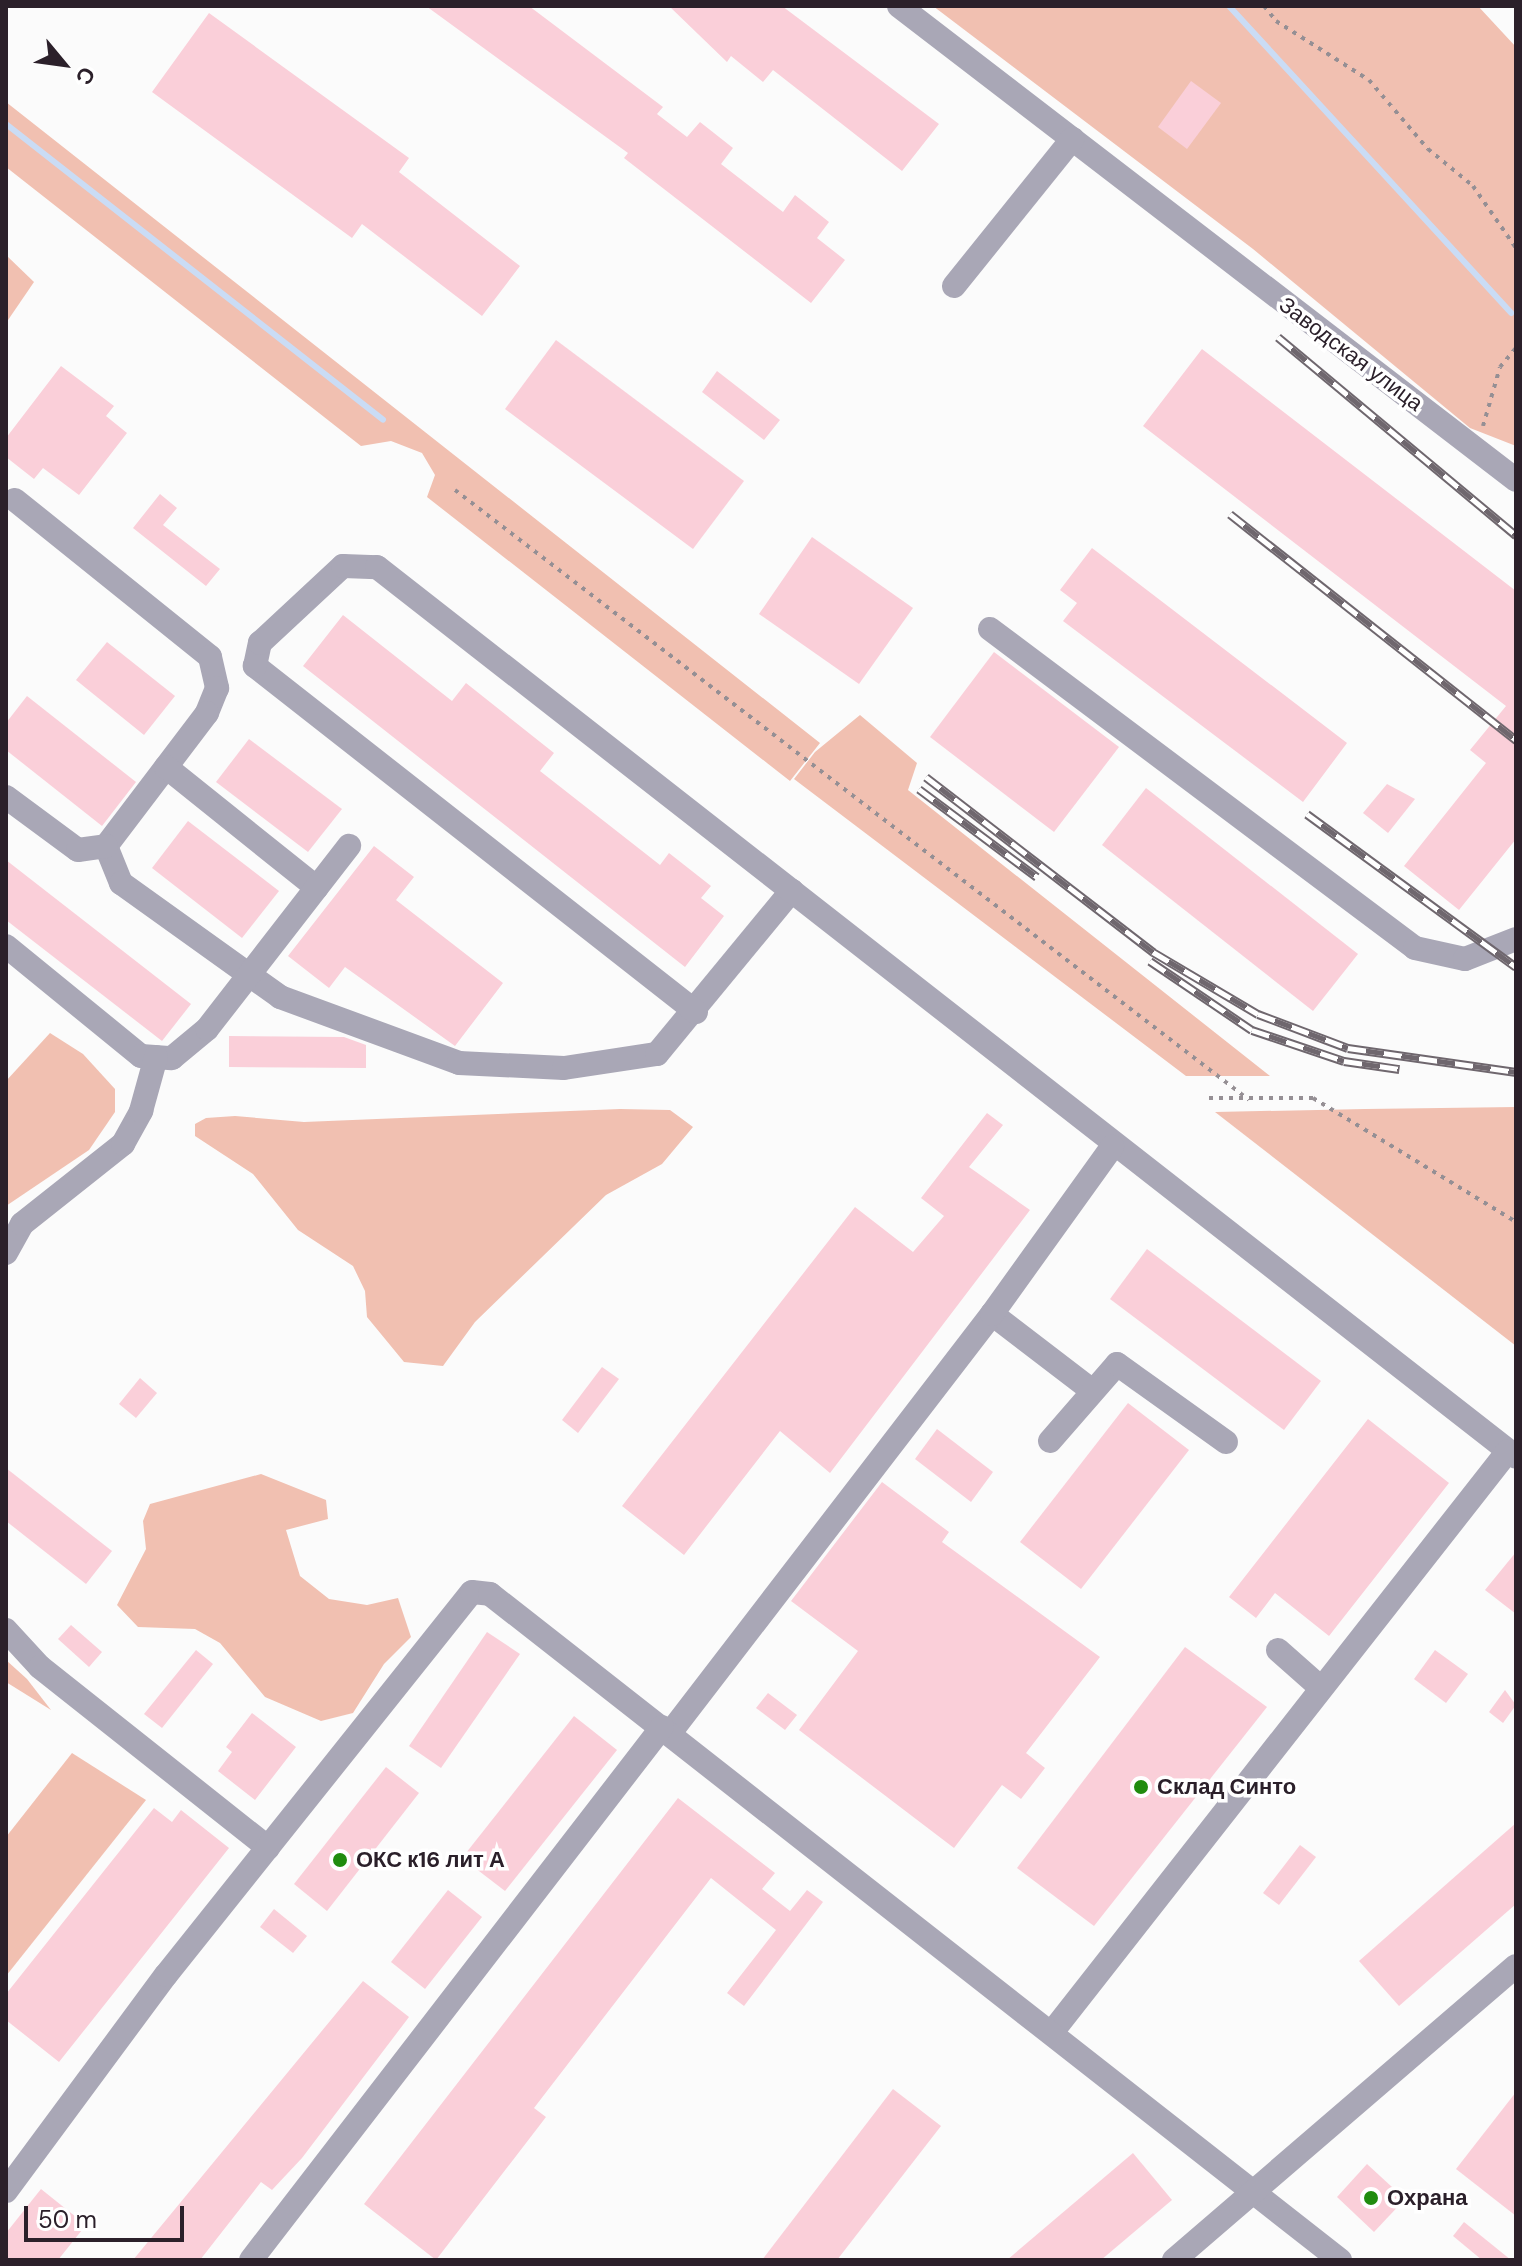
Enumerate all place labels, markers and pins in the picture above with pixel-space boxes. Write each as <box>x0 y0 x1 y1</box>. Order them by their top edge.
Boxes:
place label: Склад Синто <box>1157 1774 1296 1800</box>
marker: Склад Синто <box>1132 1778 1150 1796</box>
place label: ОКС к16 лит А <box>356 1847 505 1873</box>
marker: ОКС к16 лит А <box>331 1851 349 1869</box>
place label: Охрана <box>1387 2185 1468 2211</box>
marker: Охрана <box>1362 2189 1380 2207</box>

